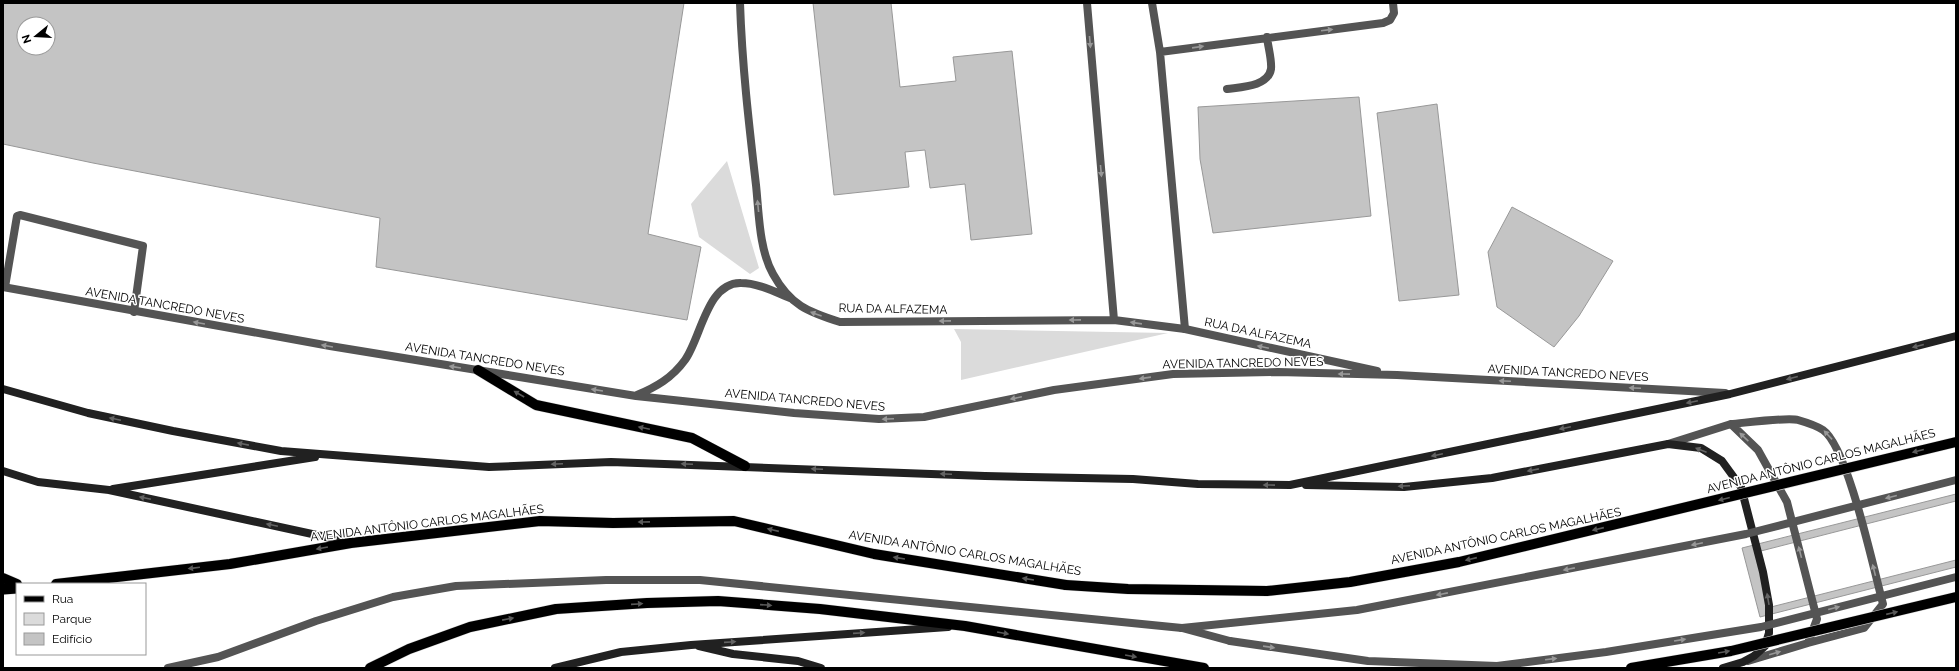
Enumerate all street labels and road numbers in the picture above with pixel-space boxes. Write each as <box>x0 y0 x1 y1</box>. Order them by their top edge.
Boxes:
street label: AVENIDA TANCREDO NEVES <box>85 284 245 326</box>
street label: RUA DA ALFAZEMA <box>838 301 948 317</box>
street label: RUA DA ALFAZEMA <box>1203 315 1313 351</box>
street label: AVENIDA TANCREDO NEVES <box>404 339 566 379</box>
street label: AVENIDA TANCREDO NEVES <box>1162 355 1324 371</box>
street label: AVENIDA TANCREDO NEVES <box>1487 362 1649 384</box>
street label: AVENIDA TANCREDO NEVES <box>724 386 886 414</box>
street label: AVENIDA ANTÔNIO CARLOS MAGALHÃES <box>1705 426 1937 496</box>
street label: AVENIDA ANTÔNIO CARLOS MAGALHÃES <box>309 502 545 544</box>
street label: AVENIDA ANTÔNIO CARLOS MAGALHÃES <box>1390 505 1622 567</box>
street label: AVENIDA ANTÔNIO CARLOS MAGALHÃES <box>848 528 1082 578</box>

